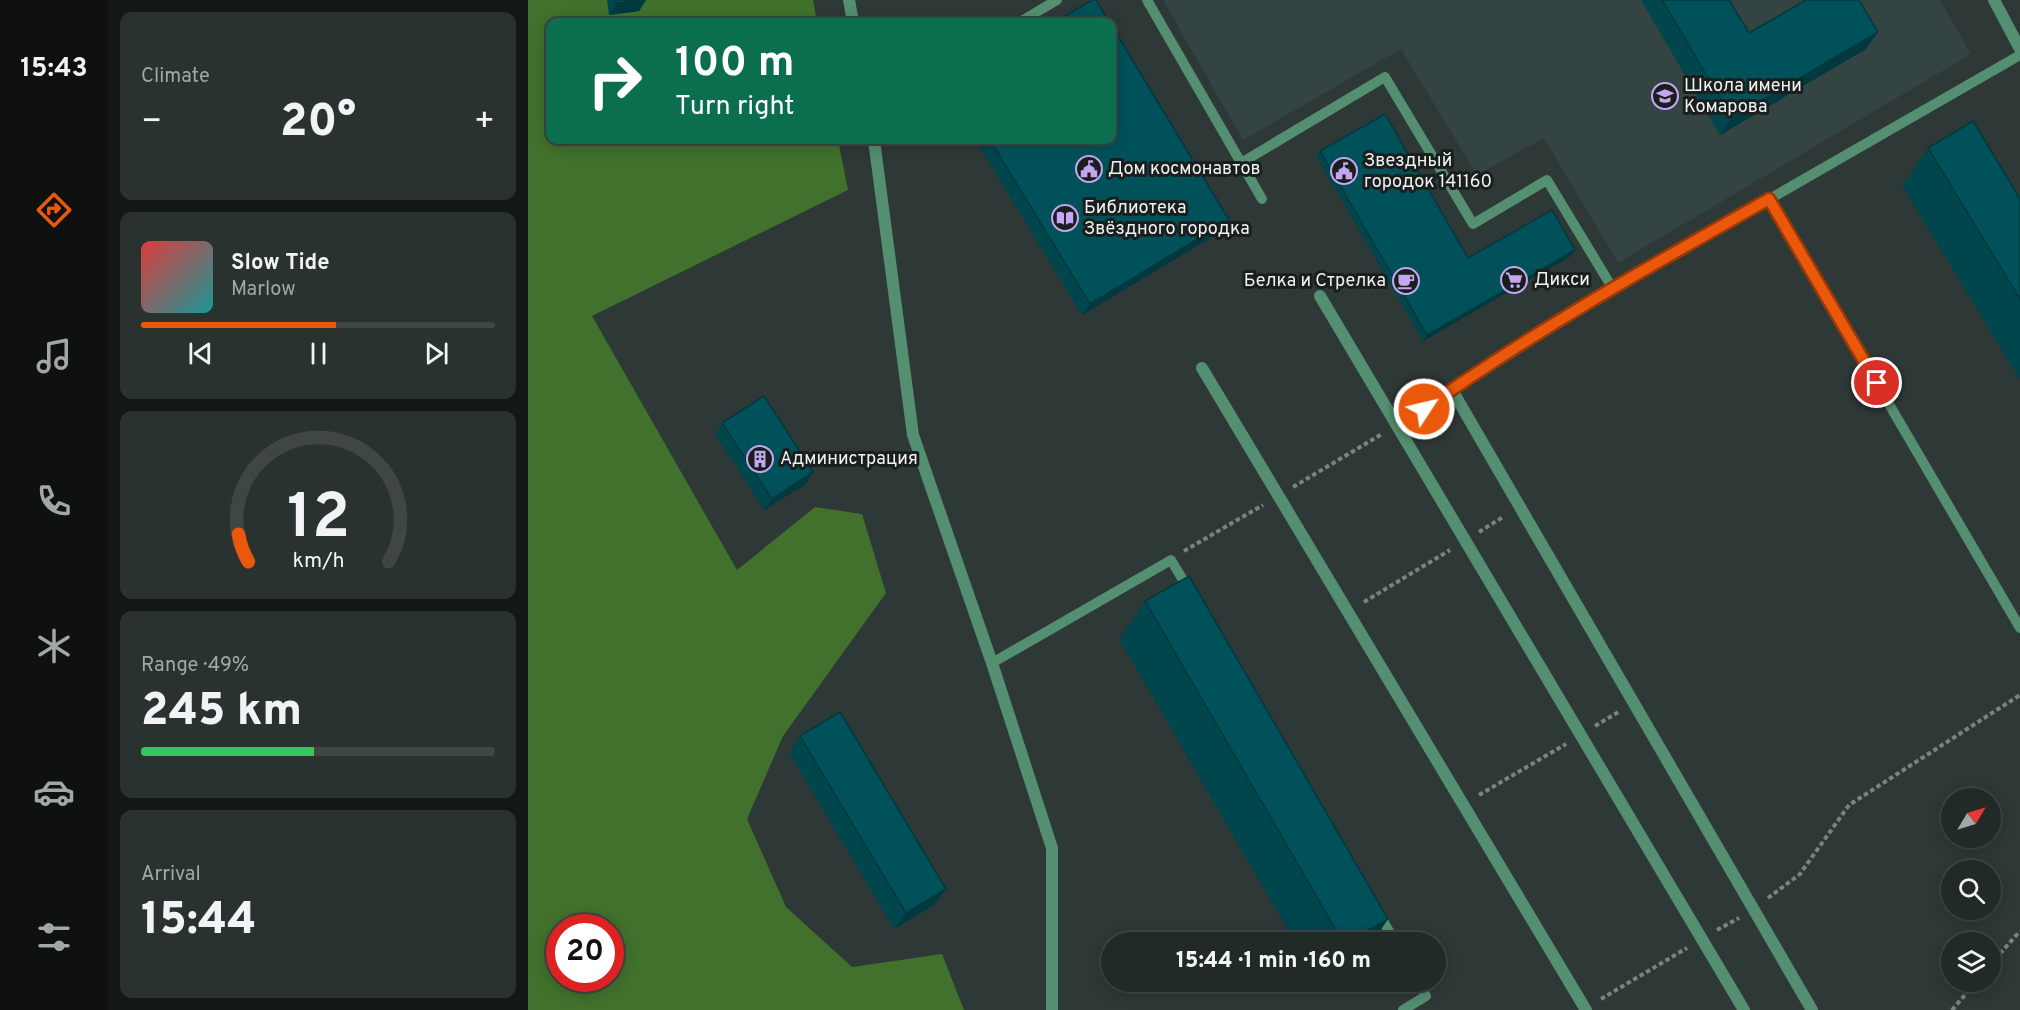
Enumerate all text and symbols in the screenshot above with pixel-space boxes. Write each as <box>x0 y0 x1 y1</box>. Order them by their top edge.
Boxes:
text: 100 m <box>675 38 794 91</box>
icon: right <box>576 42 654 120</box>
text: 15:43 <box>20 52 88 86</box>
text: Climate <box>141 64 210 90</box>
place label: Школа имени Комарова <box>1684 75 1802 119</box>
school or university icon: Школа имени Комарова <box>1650 81 1680 111</box>
text: Turn right <box>675 90 794 124</box>
text: 20° <box>280 95 356 152</box>
text: − <box>141 102 162 144</box>
text: + <box>474 102 495 144</box>
place label: Звездный городок 141160 <box>1364 150 1492 194</box>
public building icon: Дом космонавтов <box>1074 154 1104 184</box>
public building icon: Звездный городок 141160 <box>1329 156 1359 186</box>
place label: Дом космонавтов <box>1108 158 1261 181</box>
icon: directions <box>33 189 75 231</box>
place label: Библиотека Звёздного городка <box>1084 197 1250 241</box>
library icon: Библиотека Звёздного городка <box>1050 203 1080 233</box>
text: Slow Tide <box>231 250 330 277</box>
supermarket icon: Дикси <box>1499 265 1529 295</box>
cafe icon: Белка и Стрелка <box>1391 266 1421 296</box>
place label: Дикси <box>1534 269 1590 292</box>
place label: Белка и Стрелка <box>1244 270 1386 293</box>
text: Marlow <box>231 277 295 303</box>
icon: music <box>33 335 75 377</box>
icon: previous <box>184 337 217 370</box>
icon: pause <box>302 337 335 370</box>
icon: next <box>420 337 453 370</box>
pin <box>1851 357 1902 408</box>
icon: arrive <box>1860 366 1893 399</box>
position arrow <box>1392 377 1456 441</box>
building icon: Администрация <box>745 444 775 474</box>
place label: Администрация <box>780 448 918 471</box>
icon: phone <box>33 480 75 522</box>
text: 12 <box>286 481 350 560</box>
text: km/h <box>292 548 344 575</box>
icon: climate <box>33 625 75 667</box>
text: Range · 49% <box>141 653 249 679</box>
text: 245 km <box>141 684 302 741</box>
icon: car <box>33 771 75 813</box>
north arrow <box>1941 788 2001 848</box>
map controls <box>1941 788 2001 992</box>
button: search <box>1941 860 2001 920</box>
text: Arrival <box>141 862 201 888</box>
text: 15:44 <box>141 893 256 950</box>
speed limit sign: 20 <box>546 914 624 992</box>
icon: filters <box>33 916 75 958</box>
button: layers <box>1941 932 2001 992</box>
text: 15:44 · 1 min · 160 m <box>1176 948 1371 975</box>

